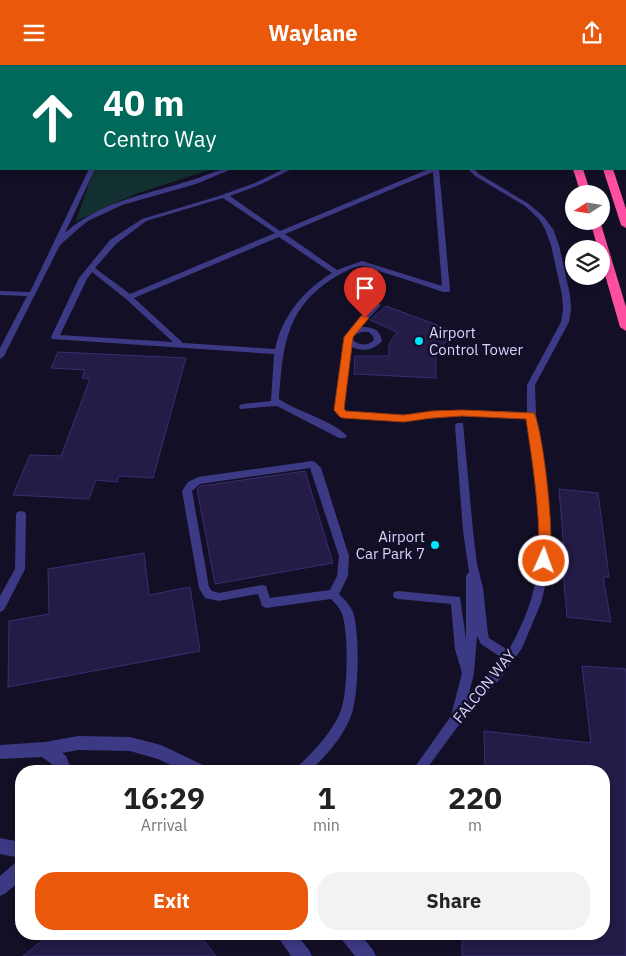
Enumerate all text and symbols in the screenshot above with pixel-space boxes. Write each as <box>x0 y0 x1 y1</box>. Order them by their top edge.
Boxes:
text: Waylane <box>268 18 358 47</box>
icon: menu <box>20 19 48 47</box>
icon: share <box>578 19 606 47</box>
text: 40 m <box>103 80 185 126</box>
icon: ahead <box>20 85 85 150</box>
text: Centro Way <box>103 124 216 153</box>
north arrow <box>565 185 610 230</box>
map controls <box>565 185 610 285</box>
button: layers <box>565 240 610 285</box>
pin <box>344 267 386 318</box>
icon: arrive <box>351 274 379 302</box>
place label: Airport Control Tower <box>429 323 524 359</box>
marker: Airport Control Tower <box>413 335 425 347</box>
place label: Airport Car Park 7 <box>356 527 425 563</box>
position arrow <box>517 534 569 586</box>
marker: Airport Car Park 7 <box>429 539 441 551</box>
street label: FALCON WAY <box>449 645 520 727</box>
text: 16:29 <box>123 778 205 817</box>
text: 1 <box>317 778 335 817</box>
text: 220 <box>448 778 502 817</box>
text: Arrival <box>141 815 187 835</box>
text: min <box>313 815 340 835</box>
text: m <box>468 815 482 835</box>
button: Exit <box>35 872 308 930</box>
button: Share <box>318 872 590 930</box>

